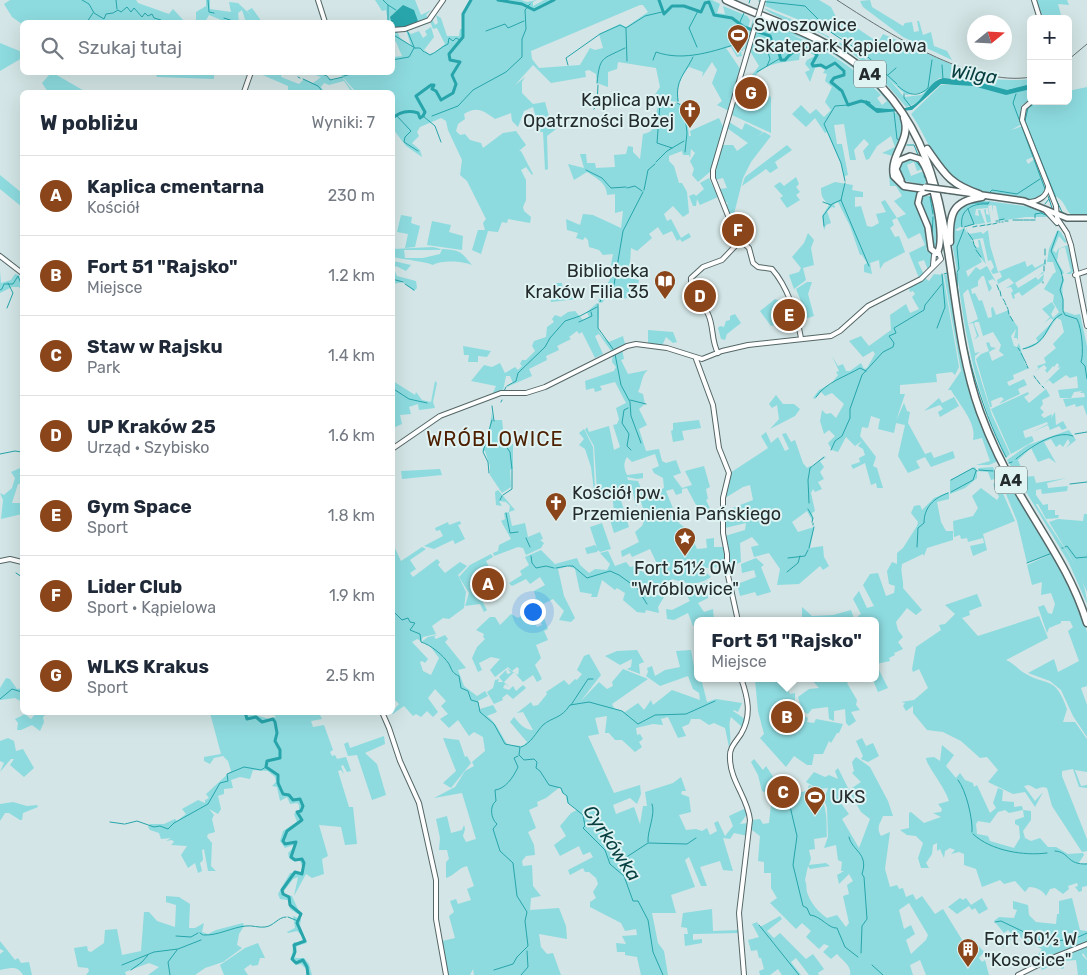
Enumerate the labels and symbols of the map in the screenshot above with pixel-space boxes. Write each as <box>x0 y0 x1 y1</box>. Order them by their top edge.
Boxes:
place label: Swoszowice Skatepark Kąpielowa <box>754 14 927 57</box>
north arrow <box>967 15 1012 60</box>
sports icon: Swoszowice Skatepark Kąpielowa <box>726 23 750 54</box>
water label: Wilga <box>949 59 999 89</box>
road number: A4 <box>854 61 886 88</box>
pin: G <box>735 74 767 112</box>
place label: Kaplica pw. Opatrzności Bożej <box>523 89 674 132</box>
church icon: Kaplica pw. Opatrzności Bożej <box>678 98 702 129</box>
pin: F <box>722 211 754 249</box>
place label: Biblioteka Kraków Filia 35 <box>525 260 649 303</box>
library icon: Biblioteka Kraków Filia 35 <box>653 269 677 300</box>
pin: D <box>684 277 716 315</box>
pin: E <box>773 296 805 334</box>
district label: WRÓBLOWICE <box>426 427 564 451</box>
road number: A4 <box>995 466 1027 494</box>
place label: Kościół pw. Przemienienia Pańskiego <box>572 482 781 525</box>
church icon: Kościół pw. Przemienienia Pańskiego <box>544 491 568 522</box>
place icon: Fort 51½ OW "Wróblowice" <box>673 526 697 557</box>
place label: Fort 51½ OW "Wróblowice" <box>631 557 739 600</box>
pin: A <box>472 565 504 603</box>
your location <box>520 599 546 625</box>
pin: B <box>771 698 803 736</box>
pin: C <box>767 773 799 811</box>
sports icon: UKS <box>803 785 827 816</box>
place label: UKS <box>831 786 865 808</box>
water label: Cyrkówka <box>578 801 646 885</box>
place label: Fort 50½ W "Kosocice" <box>984 928 1078 971</box>
building icon: Fort 50½ W "Kosocice" <box>956 937 980 968</box>

